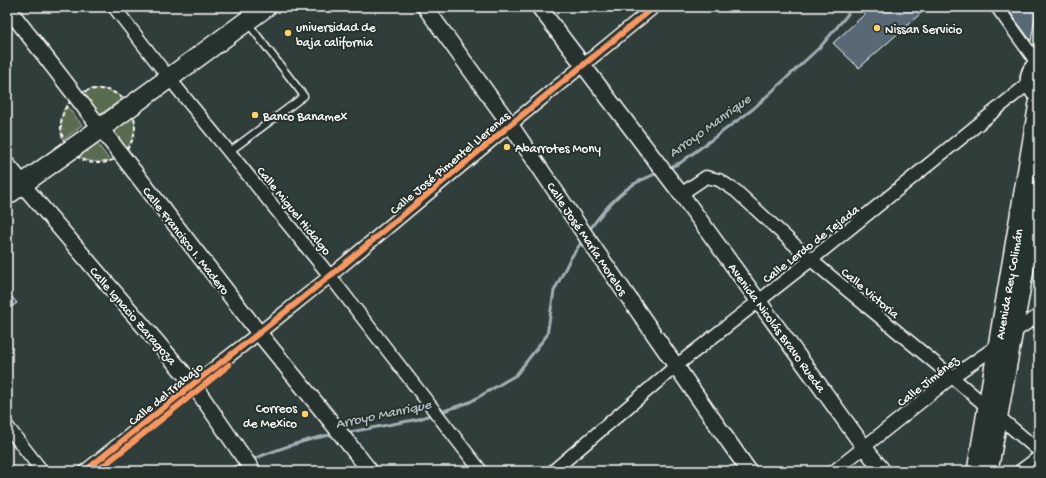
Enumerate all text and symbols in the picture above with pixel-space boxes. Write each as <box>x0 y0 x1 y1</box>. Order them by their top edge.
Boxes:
place label: universidad de baja california <box>296 21 376 51</box>
marker: Nissan Servicio <box>872 23 882 33</box>
place label: Nissan Servicio <box>885 23 962 38</box>
marker: universidad de baja california <box>283 28 293 38</box>
water label: Arroyo Manrique <box>666 91 755 162</box>
street label: Calle José Pimentel Llerenas <box>388 109 515 218</box>
marker: Banco Banamex <box>250 110 260 120</box>
place label: Banco Banamex <box>262 110 347 125</box>
marker: Abarrotes Mony <box>502 142 512 152</box>
place label: Abarrotes Mony <box>515 142 602 157</box>
street label: Calle Miguel Hidalgo <box>253 164 334 259</box>
street label: Calle José María Morelos <box>542 180 630 300</box>
street label: Calle Francisco I. Madero <box>138 185 232 299</box>
street label: Calle Lerdo de Tejada <box>760 202 863 287</box>
street label: Avenida Rey Colimán <box>993 227 1028 341</box>
street label: Avenida Nicolás Bravo Rueda <box>724 261 828 397</box>
street label: Calle Ignacio Zaragoza <box>85 264 179 369</box>
street label: Calle Victoria <box>837 265 902 323</box>
street label: Calle Jiménez <box>895 352 963 411</box>
street label: Calle del Trabajo <box>126 360 207 430</box>
water label: Arroyo Manrique <box>334 397 434 434</box>
place label: Correos de Mexico <box>243 402 298 432</box>
marker: Correos de Mexico <box>300 409 310 419</box>

